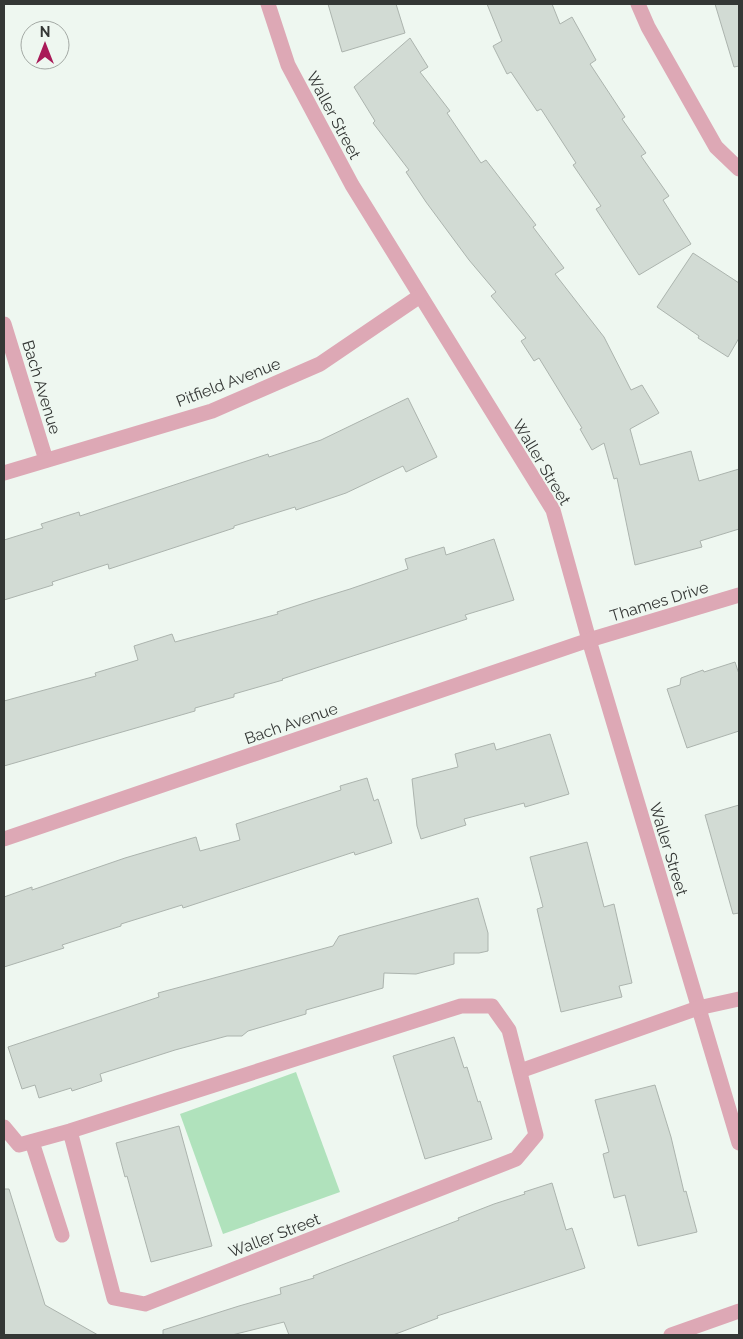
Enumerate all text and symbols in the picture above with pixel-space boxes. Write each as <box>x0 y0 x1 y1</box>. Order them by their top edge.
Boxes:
north arrow <box>20 20 70 70</box>
text: N <box>40 24 50 40</box>
street label: Waller Street <box>303 68 365 163</box>
street label: Bach Avenue <box>18 338 65 436</box>
street label: Pitfield Avenue <box>173 354 283 411</box>
street label: Waller Street <box>509 416 575 509</box>
street label: Thames Drive <box>608 577 711 625</box>
street label: Bach Avenue <box>242 699 340 748</box>
street label: Waller Street <box>645 800 692 899</box>
street label: Waller Street <box>226 1209 323 1262</box>

